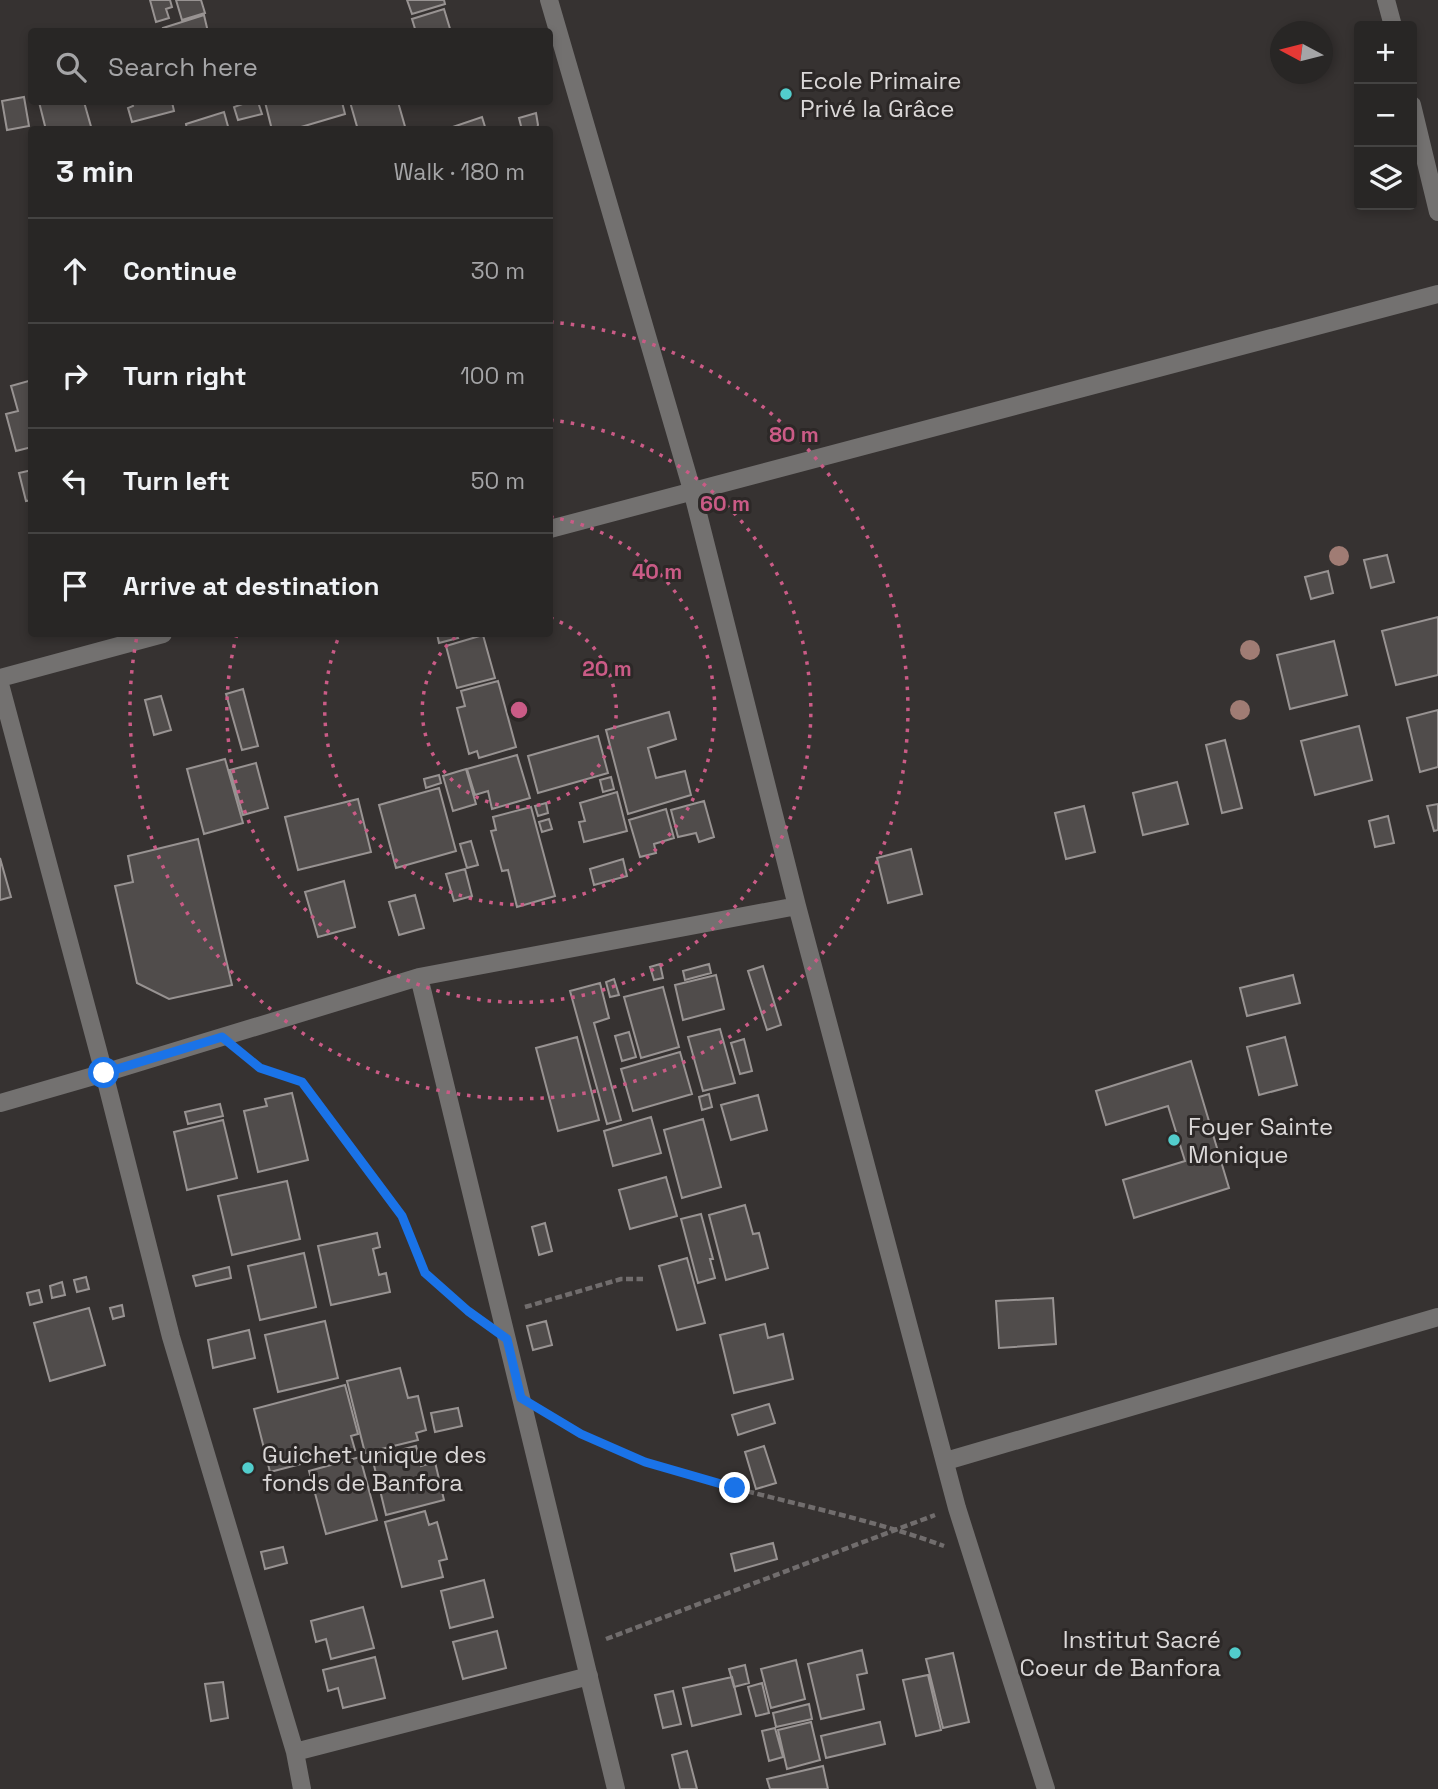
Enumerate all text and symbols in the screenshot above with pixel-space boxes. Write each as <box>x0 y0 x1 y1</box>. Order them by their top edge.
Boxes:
north arrow <box>1270 21 1333 84</box>
map controls <box>1354 21 1417 210</box>
button: + <box>1354 21 1417 84</box>
search box <box>28 28 553 105</box>
icon: search <box>52 48 90 86</box>
text: Search here <box>108 50 258 84</box>
place label: Ecole Primaire Privé la Grâce <box>800 65 961 124</box>
button: − <box>1354 84 1417 147</box>
marker: Ecole Primaire Privé la Grâce <box>778 86 794 102</box>
button: layers <box>1354 147 1417 210</box>
text: 3 min <box>56 152 134 191</box>
text: Walk · 180 m <box>393 157 525 187</box>
icon: ahead <box>56 252 94 290</box>
text: Continue <box>123 254 237 288</box>
text: 30 m <box>471 256 525 286</box>
icon: right <box>56 357 94 395</box>
text: Turn right <box>123 359 247 393</box>
text: 100 m <box>460 361 525 391</box>
text: 80 m <box>769 421 819 448</box>
icon: left <box>56 462 94 500</box>
text: Turn left <box>123 464 230 498</box>
text: 50 m <box>471 466 525 496</box>
text: 60 m <box>700 490 750 517</box>
text: 40 m <box>632 558 682 585</box>
icon: arrive <box>56 567 94 605</box>
text: Arrive at destination <box>123 569 380 603</box>
text: 20 m <box>582 655 632 682</box>
centre of rings <box>507 698 531 722</box>
route start <box>88 1057 119 1088</box>
place label: Foyer Sainte Monique <box>1188 1111 1333 1170</box>
marker: Foyer Sainte Monique <box>1166 1132 1182 1148</box>
place label: Guichet unique des fonds de Banfora <box>262 1439 487 1498</box>
marker: Guichet unique des fonds de Banfora <box>240 1460 256 1476</box>
route end <box>719 1472 750 1503</box>
place label: Institut Sacré Coeur de Banfora <box>1019 1624 1221 1683</box>
marker: Institut Sacré Coeur de Banfora <box>1227 1645 1243 1661</box>

